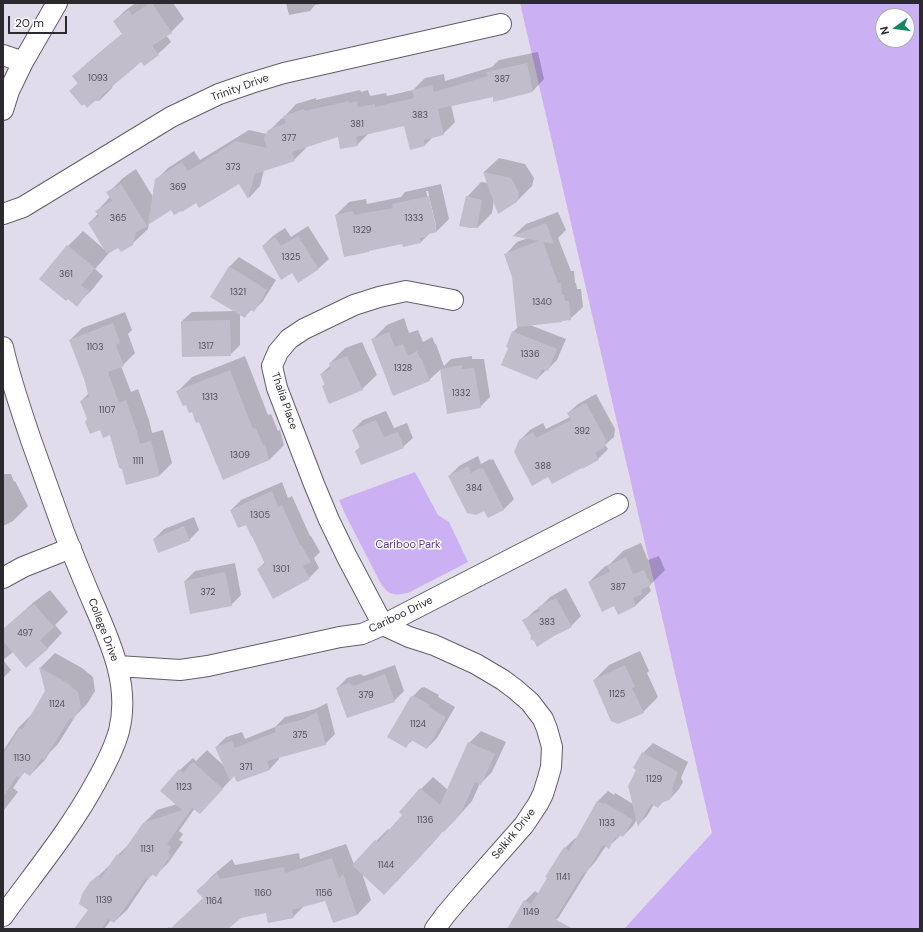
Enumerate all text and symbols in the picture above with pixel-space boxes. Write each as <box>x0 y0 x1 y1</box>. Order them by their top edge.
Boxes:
scale bar <box>10 8 69 34</box>
north arrow <box>875 8 915 48</box>
text: 20 m <box>15 15 44 31</box>
text: N <box>877 25 892 36</box>
street label: Trinity Drive <box>209 71 271 105</box>
house number: 1093 <box>88 74 108 84</box>
house number: 387 <box>494 75 510 85</box>
house number: 383 <box>412 111 428 121</box>
house number: 381 <box>350 120 364 130</box>
house number: 377 <box>282 134 296 144</box>
house number: 373 <box>225 163 241 173</box>
house number: 369 <box>170 183 186 193</box>
house number: 365 <box>110 214 126 224</box>
house number: 1333 <box>405 214 423 224</box>
house number: 1329 <box>353 226 371 236</box>
house number: 1325 <box>282 253 300 263</box>
house number: 361 <box>59 270 73 280</box>
house number: 1321 <box>230 288 246 298</box>
house number: 1340 <box>532 298 552 308</box>
house number: 1317 <box>198 342 214 352</box>
house number: 1103 <box>86 343 104 353</box>
house number: 1336 <box>520 350 540 360</box>
house number: 1328 <box>394 364 412 374</box>
street label: Thalia Place <box>268 371 300 431</box>
house number: 1332 <box>452 389 470 399</box>
house number: 1313 <box>202 393 218 403</box>
house number: 1107 <box>99 406 115 416</box>
house number: 392 <box>574 427 590 437</box>
house number: 1309 <box>230 451 250 461</box>
house number: 1111 <box>132 457 144 467</box>
house number: 388 <box>535 462 551 472</box>
house number: 384 <box>466 484 482 494</box>
house number: 1305 <box>250 511 270 521</box>
park label: Cariboo Park <box>375 538 441 552</box>
house number: 1301 <box>272 565 290 575</box>
house number: 387 <box>610 583 626 593</box>
house number: 372 <box>201 588 215 598</box>
street label: Cariboo Drive <box>367 594 435 636</box>
street label: College Drive <box>85 597 121 663</box>
house number: 383 <box>539 618 555 628</box>
house number: 497 <box>17 629 33 639</box>
house number: 1125 <box>609 690 625 700</box>
house number: 379 <box>358 691 374 701</box>
house number: 1124 <box>49 700 65 710</box>
house number: 1124 <box>410 720 426 730</box>
house number: 375 <box>292 731 308 741</box>
house number: 1130 <box>13 754 31 764</box>
house number: 371 <box>240 763 252 773</box>
house number: 1129 <box>646 775 662 785</box>
house number: 1123 <box>176 783 192 793</box>
street label: Selkirk Drive <box>489 806 539 862</box>
house number: 1136 <box>417 816 433 826</box>
house number: 1133 <box>599 819 615 829</box>
house number: 1131 <box>140 845 154 855</box>
house number: 1144 <box>378 861 394 871</box>
house number: 1141 <box>556 873 570 883</box>
house number: 1160 <box>254 889 272 899</box>
house number: 1156 <box>316 889 332 899</box>
house number: 1139 <box>96 896 112 906</box>
house number: 1164 <box>206 897 222 907</box>
house number: 1149 <box>523 908 539 918</box>

